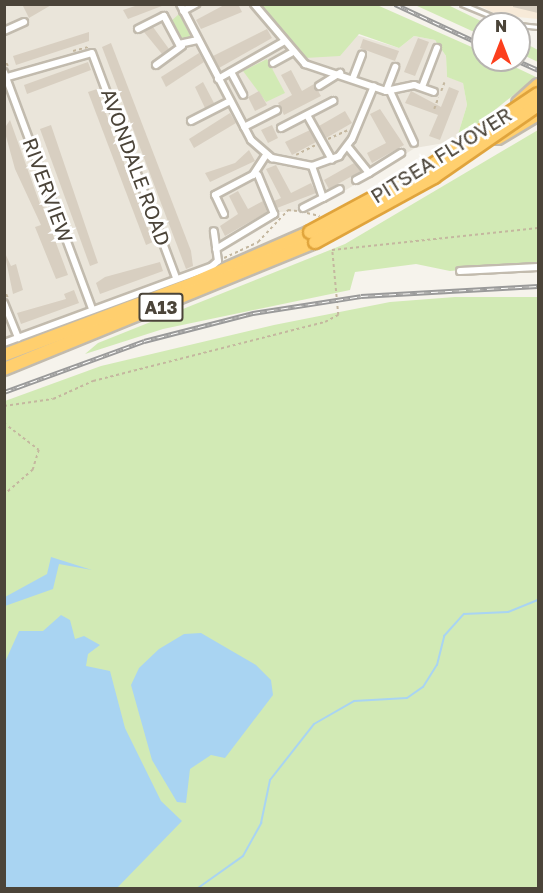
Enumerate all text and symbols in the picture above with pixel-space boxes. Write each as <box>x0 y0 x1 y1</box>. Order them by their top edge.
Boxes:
north arrow <box>471 12 531 72</box>
text: N <box>495 16 507 36</box>
street label: AVONDALE ROAD <box>96 85 176 249</box>
street label: PITSEA FLYOVER <box>366 102 516 208</box>
street label: RIVERVIEW <box>18 134 78 246</box>
road number: A13 <box>137 292 185 322</box>

